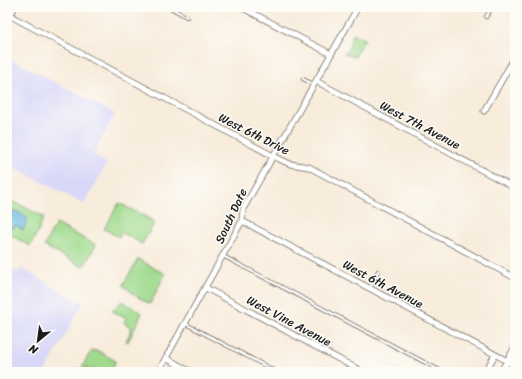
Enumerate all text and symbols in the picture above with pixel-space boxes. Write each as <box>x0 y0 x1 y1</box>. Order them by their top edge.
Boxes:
street label: West 7th Avenue <box>376 94 465 156</box>
street label: West 6th Drive <box>214 107 294 161</box>
street label: South Date <box>209 185 253 247</box>
street label: West 6th Avenue <box>339 253 428 315</box>
street label: West Vine Avenue <box>243 289 336 353</box>
north arrow <box>18 321 58 361</box>
text: N <box>25 339 42 360</box>

